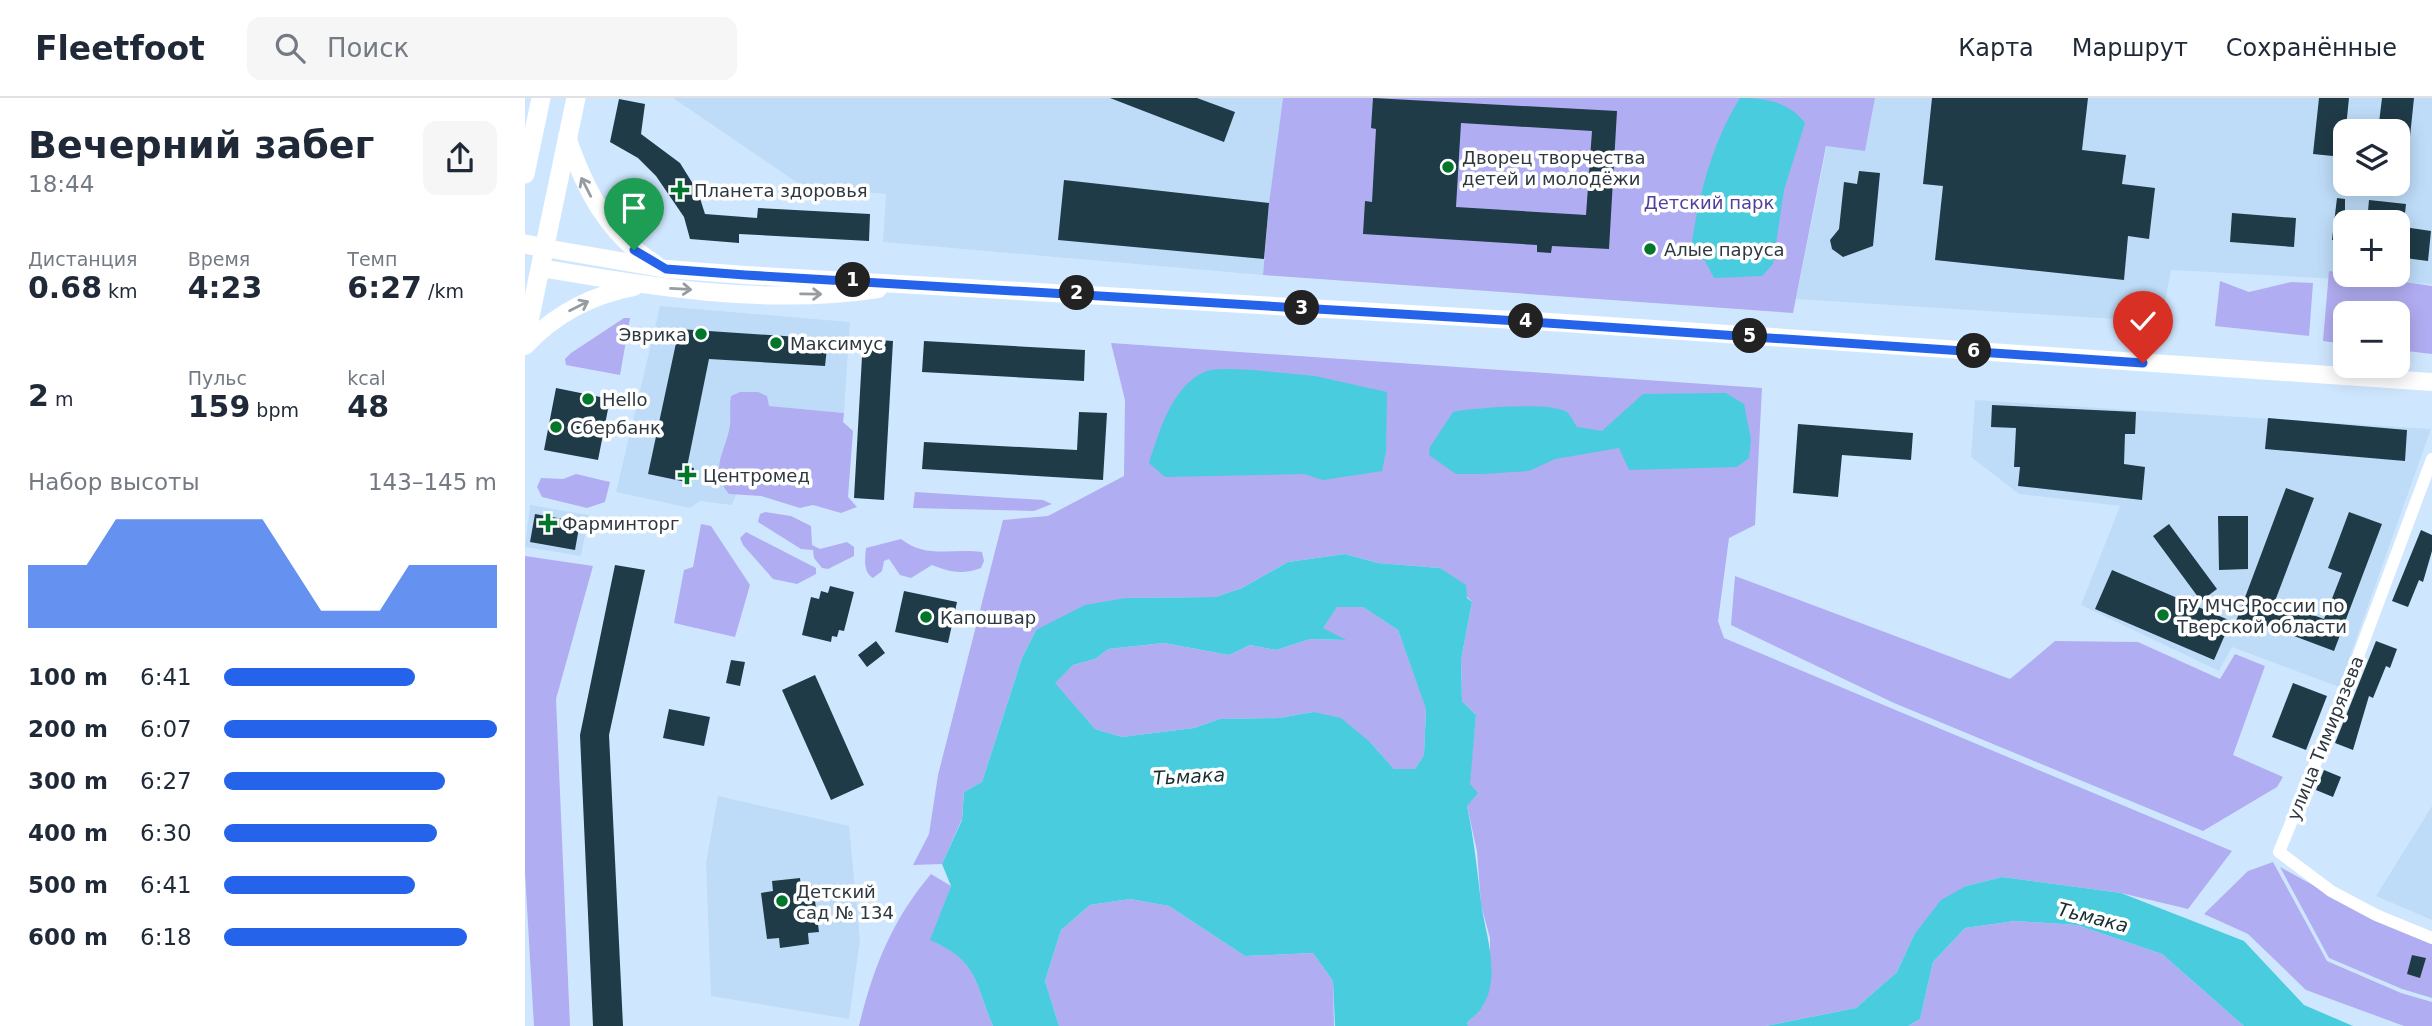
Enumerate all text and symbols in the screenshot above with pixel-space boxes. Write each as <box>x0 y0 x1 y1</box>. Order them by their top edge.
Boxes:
search box <box>247 17 737 80</box>
text: Fleetfoot <box>35 29 205 68</box>
icon: search <box>271 29 309 67</box>
text: Поиск <box>327 33 409 63</box>
text: Карта <box>1958 34 2034 62</box>
text: Маршрут <box>2072 34 2188 62</box>
text: Сохранённые <box>2226 34 2397 62</box>
map controls <box>2333 119 2410 378</box>
button: layers <box>2333 119 2410 196</box>
button: share <box>423 121 497 195</box>
text: Вечерний забег <box>28 123 374 167</box>
place label: Дворец творчества детей и молодёжи <box>1462 147 1645 189</box>
marker: Дворец творчества детей и молодёжи <box>1440 159 1456 175</box>
text: 18:44 <box>28 171 94 197</box>
one-way arrow <box>579 177 593 198</box>
pin <box>604 178 664 250</box>
place label: Планета здоровья <box>694 180 868 201</box>
marker: Планета здоровья <box>672 182 688 198</box>
icon: arrive <box>615 189 653 227</box>
park label: Детский парк <box>1644 192 1774 213</box>
button: + <box>2333 210 2410 287</box>
place label: Алые паруса <box>1664 239 1785 260</box>
marker: Алые паруса <box>1642 241 1658 257</box>
text: Дистанция <box>28 248 137 270</box>
text: Время <box>188 248 250 270</box>
text: Темп <box>347 248 397 270</box>
pin: 1 <box>835 262 871 298</box>
text: 1 <box>846 268 859 290</box>
text: 0.68 <box>28 270 102 305</box>
text: 4:23 <box>188 270 262 305</box>
text: 6:27 <box>347 270 422 305</box>
pin: 2 <box>1059 276 1095 310</box>
text: km <box>102 280 138 302</box>
text: /km <box>422 280 464 302</box>
text: 2 <box>1070 281 1083 303</box>
one-way arrow <box>669 283 692 296</box>
one-way arrow <box>799 287 822 301</box>
pin: 3 <box>1285 290 1319 326</box>
pin <box>2113 291 2173 363</box>
text: 3 <box>1295 296 1308 318</box>
one-way arrow <box>568 298 589 312</box>
button: − <box>2333 301 2410 378</box>
icon: check <box>2124 302 2162 340</box>
pin: 4 <box>1509 304 1543 339</box>
text: 4 <box>1519 309 1532 331</box>
pin: 5 <box>1733 318 1767 354</box>
place label: Эврика <box>619 324 687 345</box>
text: 5 <box>1743 324 1756 346</box>
marker: Эврика <box>693 326 709 342</box>
place label: Максимус <box>790 333 883 354</box>
pin: 6 <box>1957 334 1991 368</box>
marker: Максимус <box>768 335 784 351</box>
text: 6 <box>1967 339 1980 361</box>
text: Пульс <box>188 367 247 389</box>
text: kcal <box>347 367 386 389</box>
text: 2 <box>28 378 49 413</box>
text: m <box>49 388 73 410</box>
text: 159 <box>188 389 250 424</box>
text: 48 <box>347 389 389 424</box>
place label: Hello <box>602 389 648 410</box>
marker: Hello <box>580 391 596 407</box>
text: bpm <box>250 399 299 421</box>
place label: Сбербанк <box>570 417 661 438</box>
marker: Сбербанк <box>548 419 564 435</box>
marker: Центромед <box>677 465 697 485</box>
place label: Центромед <box>703 465 810 486</box>
text: Набор высоты <box>28 469 200 495</box>
text: 143–145 m <box>368 469 497 495</box>
place label: Фарминторг <box>562 513 679 534</box>
marker: Фарминторг <box>540 515 556 531</box>
place label: ГУ МЧС России по Тверской области <box>2176 595 2347 637</box>
place label: Капошвар <box>940 607 1036 628</box>
marker: ГУ МЧС России по Тверской области <box>2155 607 2171 623</box>
marker: Капошвар <box>918 609 934 625</box>
street label: улица Тимирязева <box>2282 653 2368 823</box>
text: 100 m <box>28 664 108 690</box>
text: 6:41 <box>140 664 192 690</box>
text: 200 m <box>28 716 108 742</box>
text: 6:07 <box>140 716 192 742</box>
water label: Тьмака <box>1153 763 1225 789</box>
text: 300 m <box>28 768 108 794</box>
text: 6:27 <box>140 768 192 794</box>
text: 400 m <box>28 820 108 846</box>
text: 6:30 <box>140 820 192 846</box>
text: 500 m <box>28 872 108 898</box>
text: 6:41 <box>140 872 192 898</box>
place label: Детский сад № 134 <box>796 881 894 923</box>
marker: Детский сад № 134 <box>774 893 790 909</box>
water label: Тьмака <box>2055 898 2131 936</box>
text: 600 m <box>28 924 108 950</box>
text: 6:18 <box>140 924 192 950</box>

